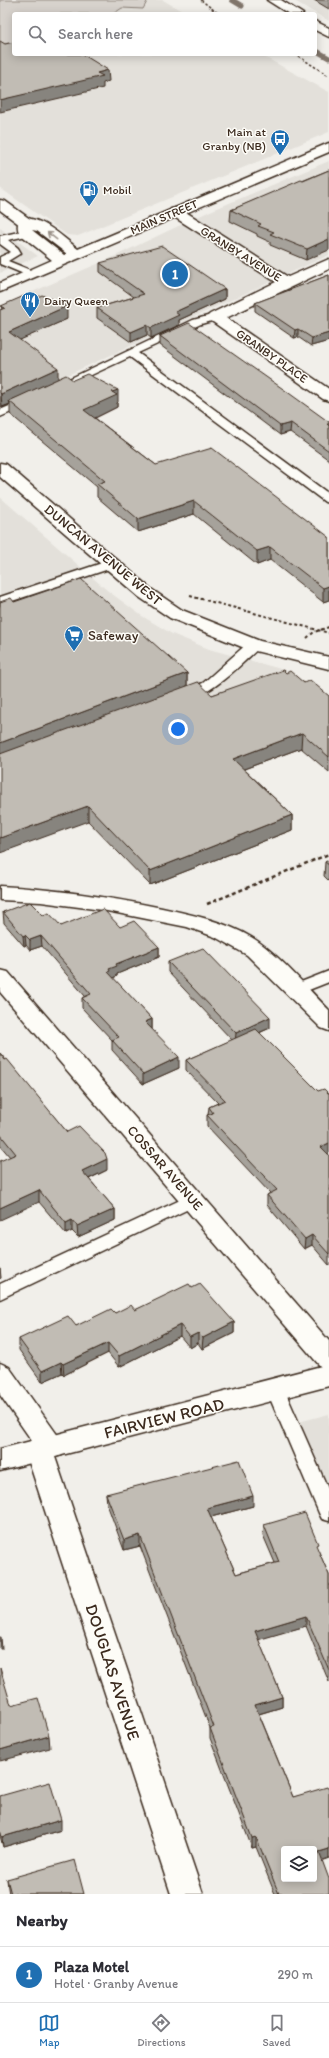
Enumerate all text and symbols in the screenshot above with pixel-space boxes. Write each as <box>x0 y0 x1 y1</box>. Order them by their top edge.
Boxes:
search box <box>12 12 317 56</box>
icon: search <box>26 23 48 45</box>
text: Search here <box>58 25 133 43</box>
place label: Main at Granby (NB) <box>202 125 267 153</box>
bus stop icon: Main at Granby (NB) <box>269 128 291 156</box>
fuel station icon: Mobil <box>78 179 100 207</box>
place label: Mobil <box>103 183 132 197</box>
street label: MAIN STREET <box>128 196 200 238</box>
street label: GRANBY AVENUE <box>198 223 284 285</box>
one-way arrow <box>47 232 58 240</box>
pin: 1 <box>162 259 188 289</box>
restaurant icon: Dairy Queen <box>19 290 41 318</box>
place label: Dairy Queen <box>44 294 108 308</box>
street label: GRANBY PLACE <box>234 326 311 386</box>
street label: DUNCAN AVENUE WEST <box>41 501 165 609</box>
supermarket icon: Safeway <box>63 624 85 652</box>
place label: Safeway <box>88 627 139 644</box>
your location <box>168 719 188 739</box>
street label: COSSAR AVENUE <box>124 1122 207 1214</box>
street label: FAIRVIEW ROAD <box>102 1393 226 1443</box>
street label: DOUGLAS AVENUE <box>82 1601 144 1743</box>
map controls <box>281 1846 317 1882</box>
button: layers <box>281 1846 317 1882</box>
text: Nearby <box>16 1910 68 1930</box>
text: Plaza Motel <box>54 1958 129 1976</box>
text: 1 <box>26 1967 32 1982</box>
text: 290 m <box>277 1967 313 1982</box>
text: Hotel · Granby Avenue <box>54 1976 178 1991</box>
tab: Map <box>38 2012 60 2049</box>
tab: Directions <box>137 2012 186 2049</box>
tab: Saved <box>262 2012 291 2049</box>

